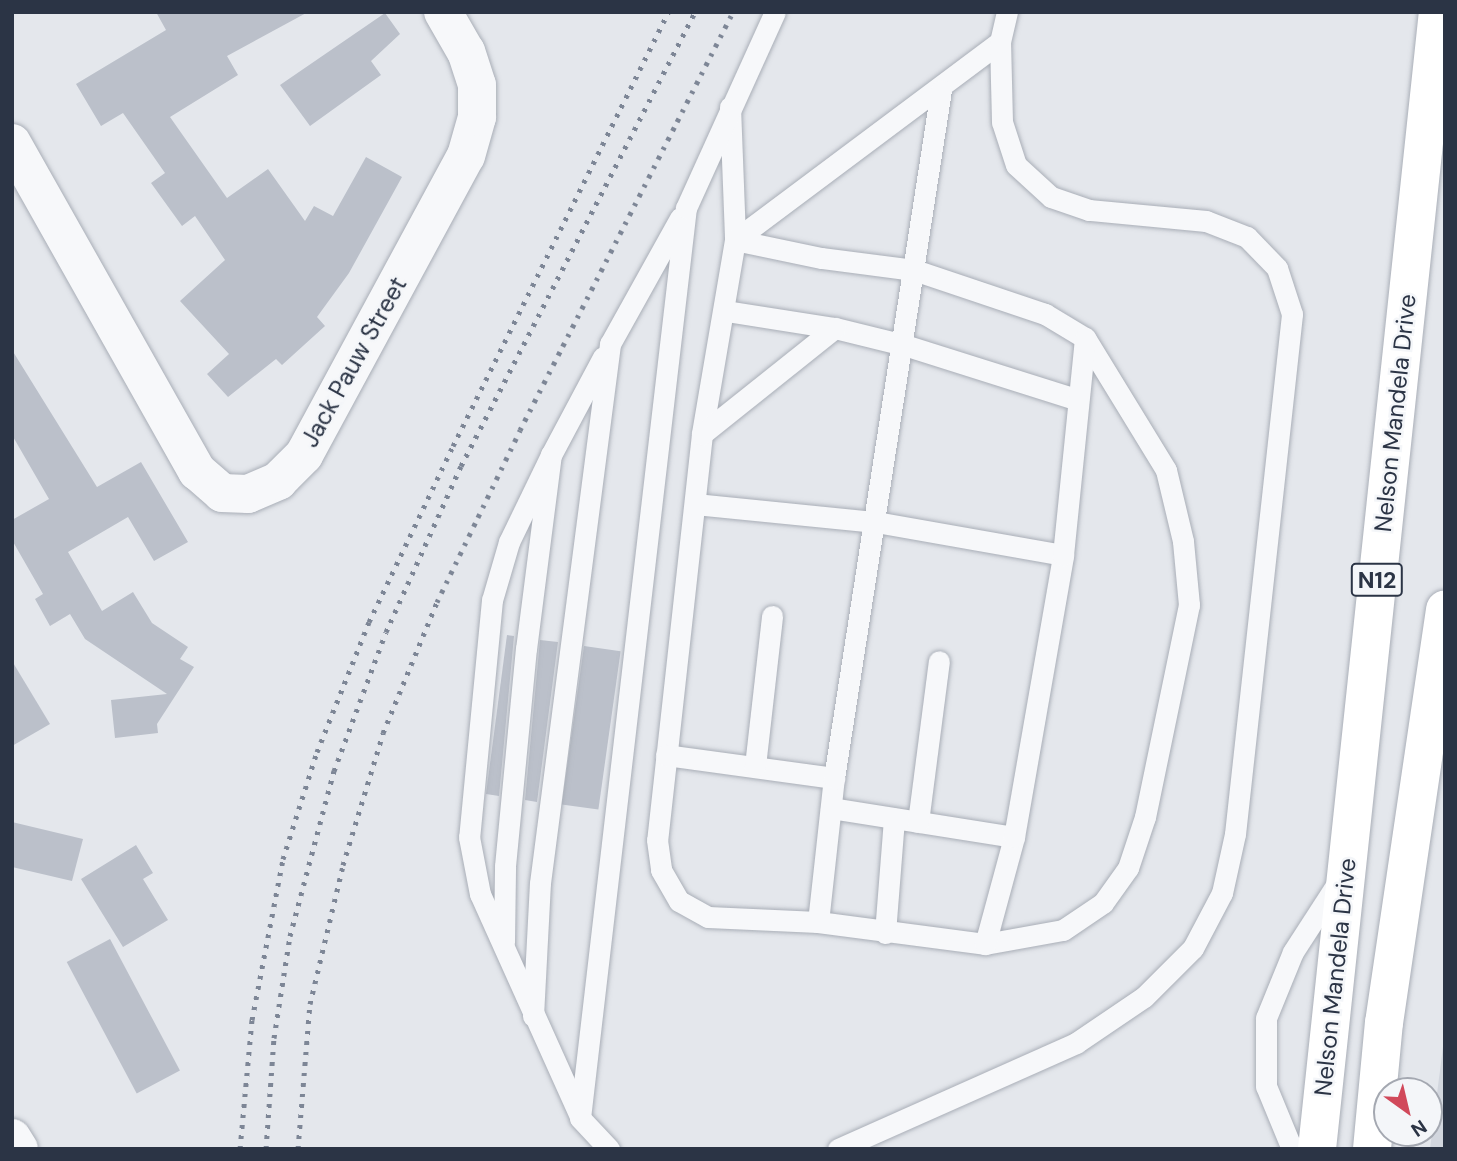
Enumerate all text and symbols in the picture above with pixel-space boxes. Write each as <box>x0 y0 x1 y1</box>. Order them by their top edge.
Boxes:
street label: Jack Pauw Street <box>295 272 413 452</box>
street label: Nelson Mandela Drive <box>1368 292 1422 534</box>
road number: N12 <box>1351 560 1403 600</box>
street label: Nelson Mandela Drive <box>1308 856 1362 1098</box>
north arrow <box>1373 1077 1443 1147</box>
text: N <box>1406 1114 1432 1142</box>

